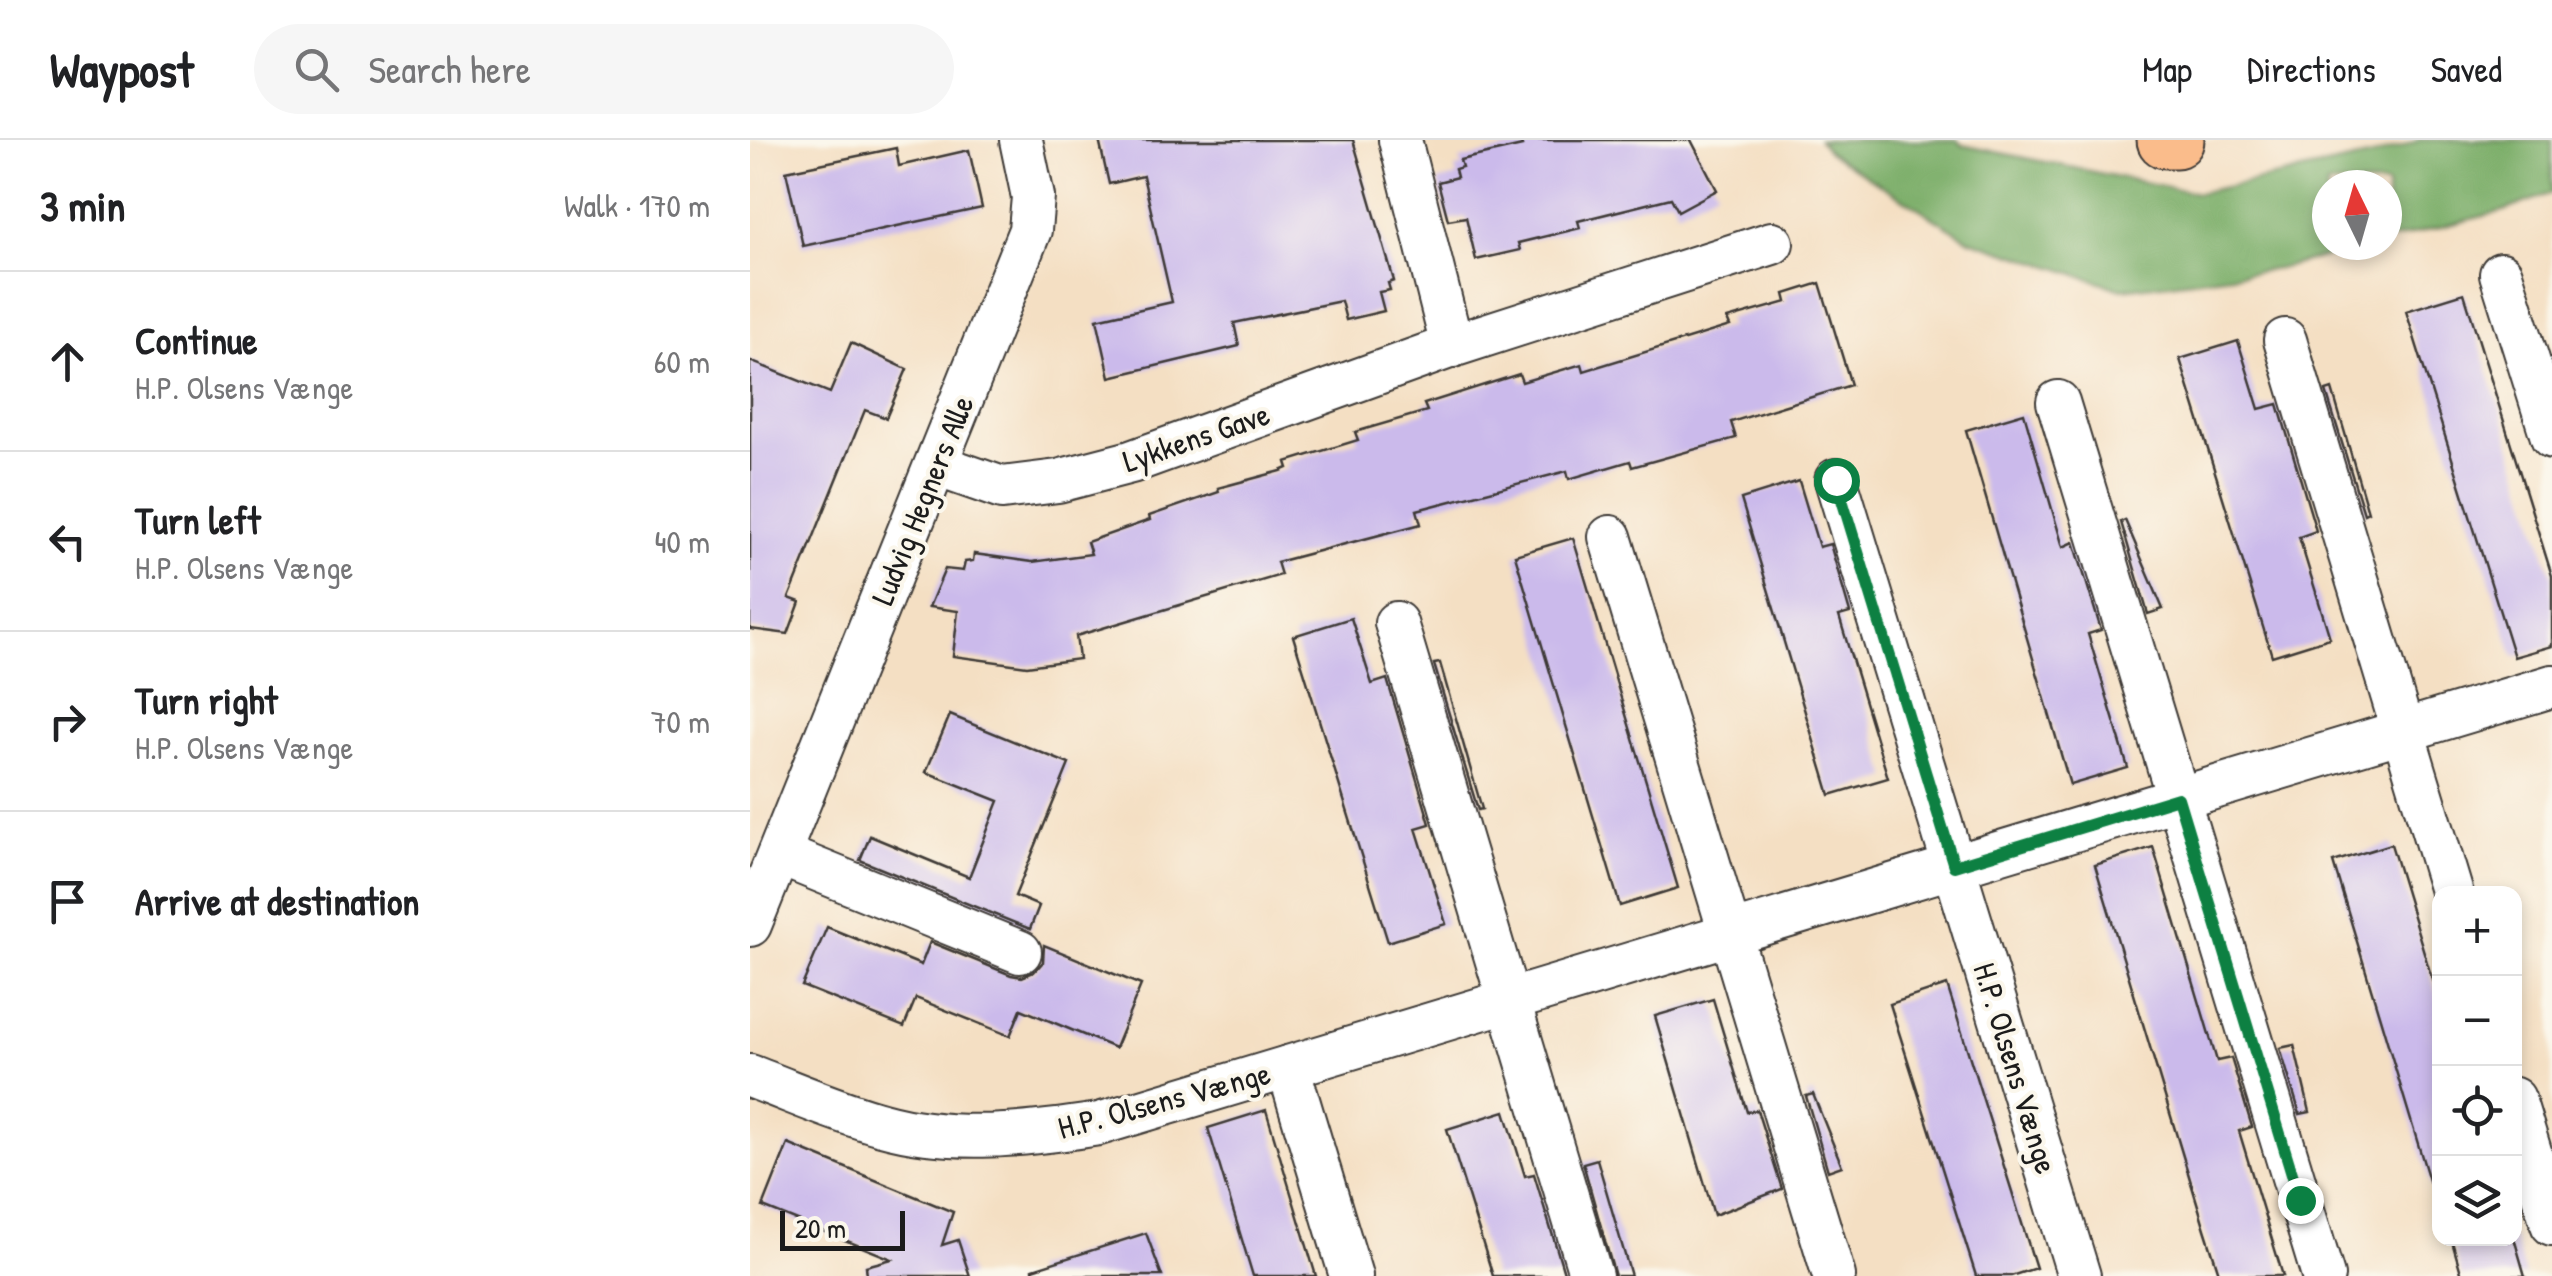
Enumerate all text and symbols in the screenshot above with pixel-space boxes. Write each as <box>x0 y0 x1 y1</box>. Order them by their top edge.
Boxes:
search box <box>254 24 954 114</box>
text: Waypost <box>50 37 194 102</box>
icon: search <box>289 42 344 97</box>
text: Search here <box>369 43 531 95</box>
text: Map <box>2142 46 2192 93</box>
text: Directions <box>2247 46 2376 93</box>
text: Saved <box>2431 46 2502 93</box>
north arrow <box>2312 170 2402 260</box>
text: 3 min <box>40 177 125 234</box>
text: Walk · 170 m <box>564 184 710 227</box>
text: Continue <box>135 314 257 366</box>
icon: ahead <box>40 334 95 389</box>
text: 60 m <box>654 340 710 383</box>
text: H.P. Olsens Vænge <box>135 366 353 409</box>
street label: Ludvig Hegners Alle <box>860 389 984 611</box>
street label: Lykkens Gave <box>1117 392 1275 482</box>
route start <box>1814 458 1860 504</box>
text: Turn left <box>135 494 260 546</box>
icon: left <box>40 514 95 569</box>
text: 40 m <box>655 520 710 563</box>
text: H.P. Olsens Vænge <box>135 546 353 589</box>
text: Turn right <box>135 674 278 726</box>
icon: right <box>40 694 95 749</box>
text: 70 m <box>651 700 710 743</box>
text: H.P. Olsens Vænge <box>135 726 353 769</box>
icon: arrive <box>40 874 95 929</box>
text: Arrive at destination <box>135 875 419 927</box>
map controls <box>2432 886 2522 1246</box>
button: + <box>2432 886 2522 976</box>
street label: H.P. Olsens Vænge <box>1964 957 2069 1179</box>
button: − <box>2432 976 2522 1066</box>
street label: H.P. Olsens Vænge <box>1053 1051 1275 1149</box>
button: locate <box>2432 1066 2522 1156</box>
button: layers <box>2432 1156 2522 1246</box>
route end <box>2278 1178 2324 1224</box>
scale bar <box>780 1206 905 1250</box>
text: 20 m <box>795 1209 846 1247</box>

